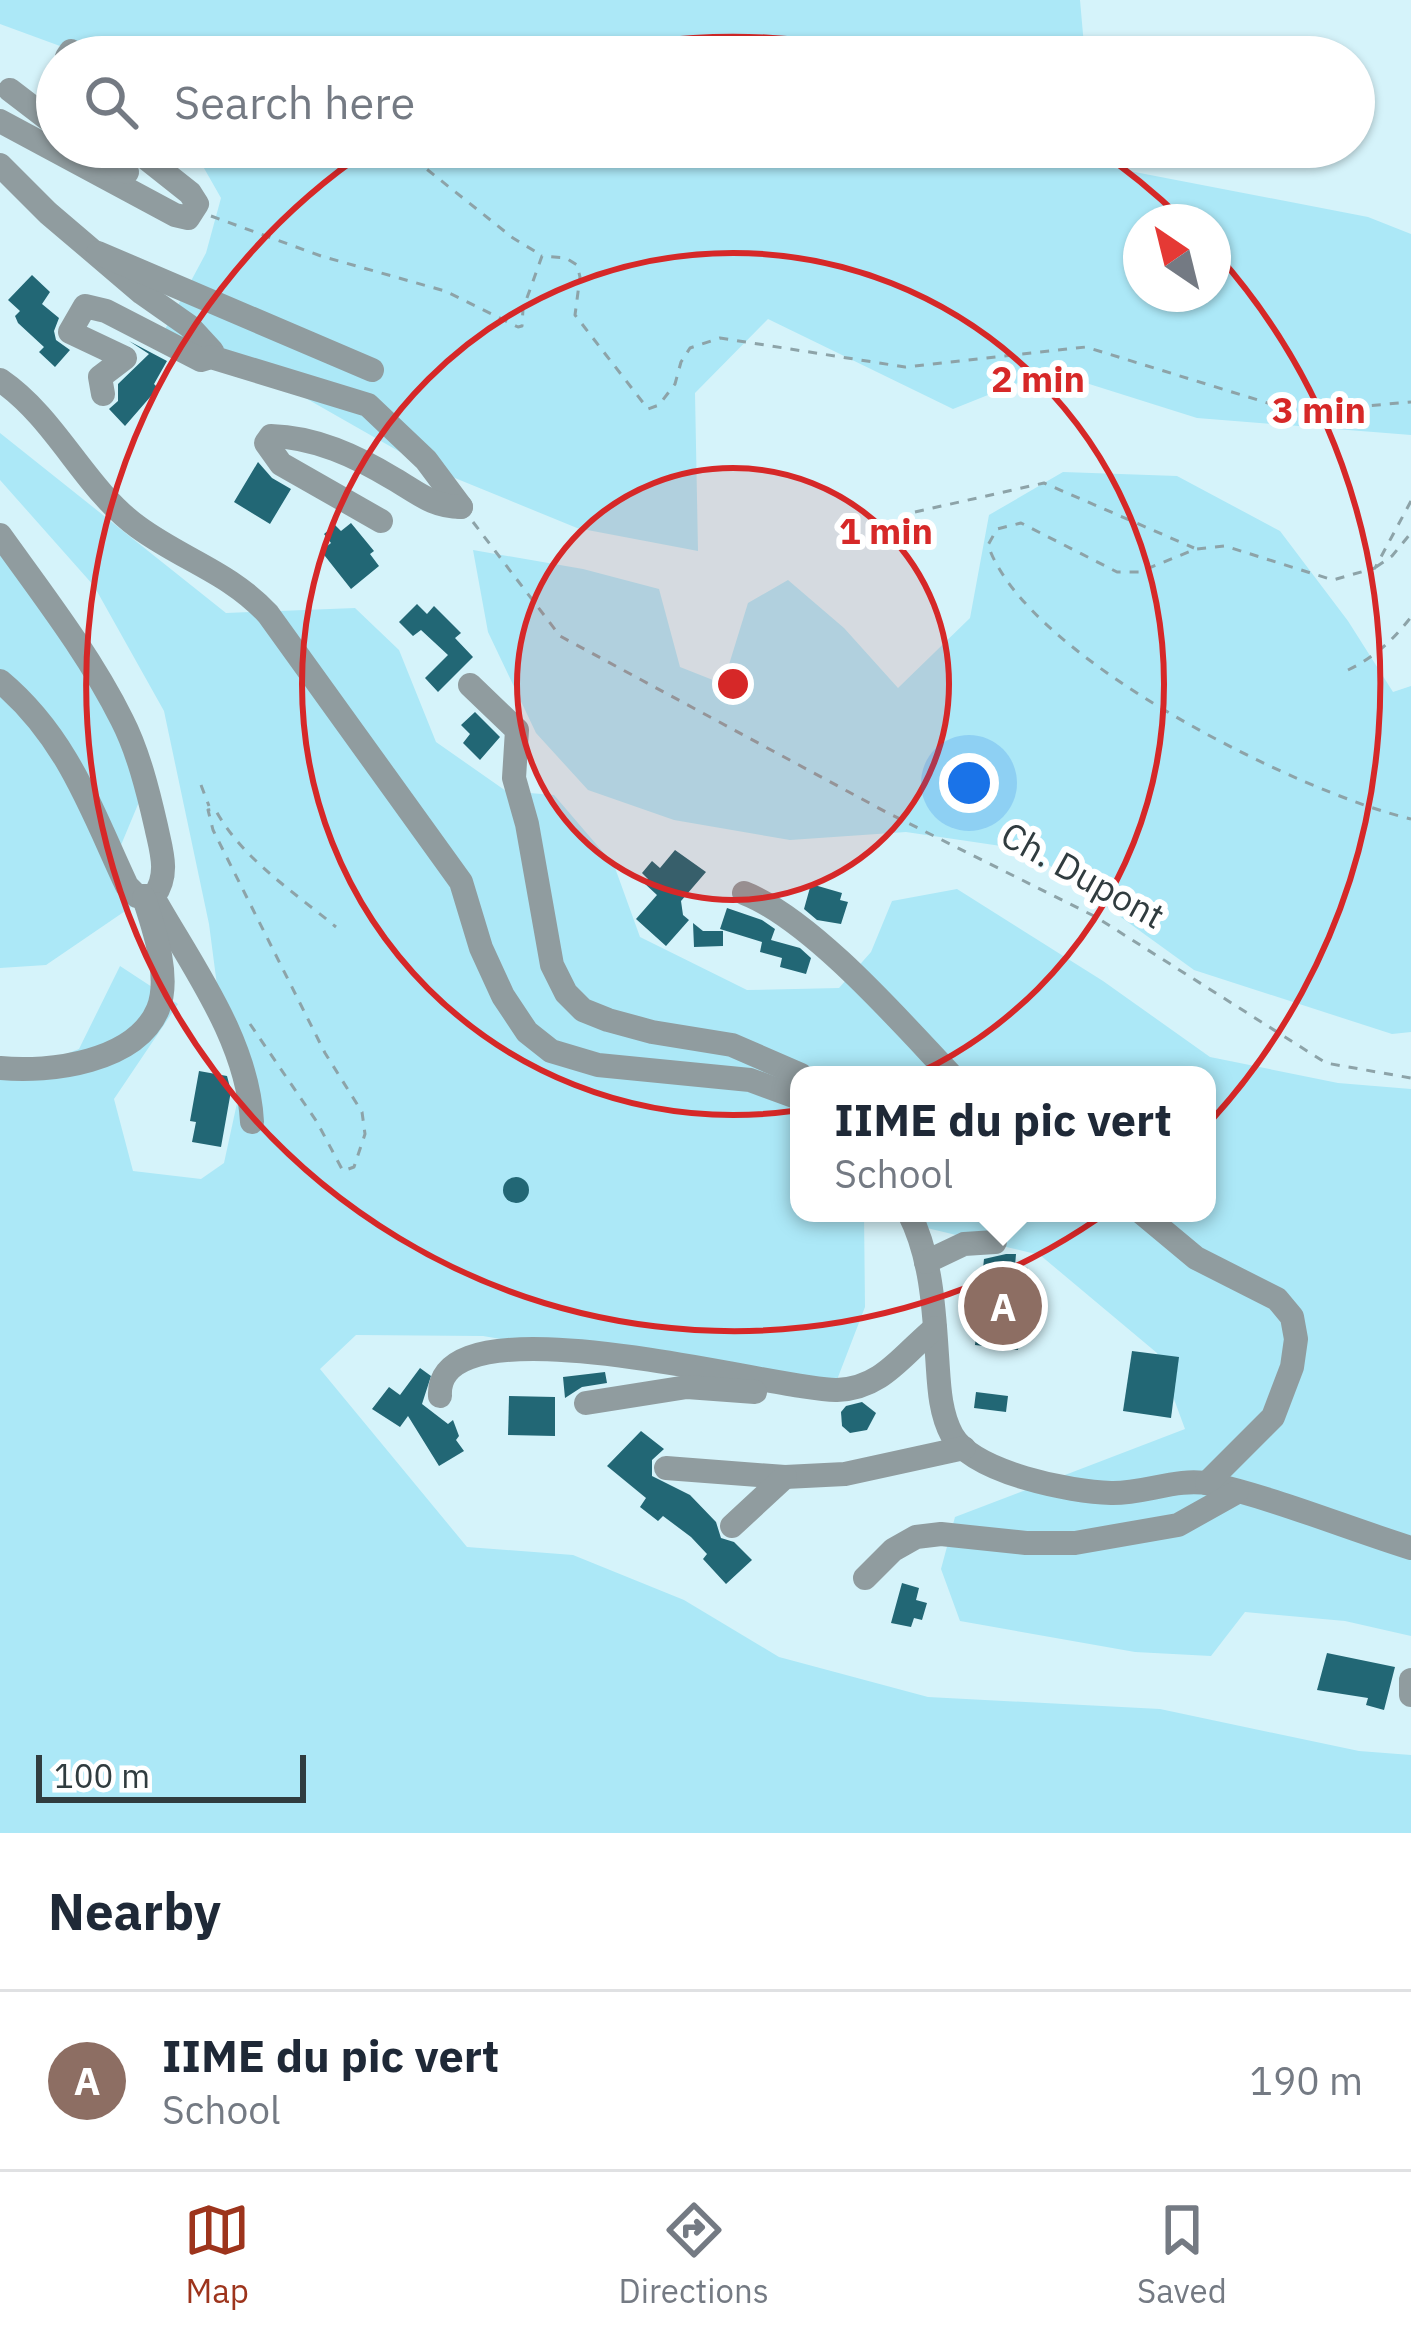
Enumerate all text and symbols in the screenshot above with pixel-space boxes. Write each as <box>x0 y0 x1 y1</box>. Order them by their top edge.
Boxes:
search box <box>36 36 1375 168</box>
icon: search <box>78 69 144 135</box>
text: Search here <box>174 73 415 131</box>
north arrow <box>1123 204 1231 312</box>
text: 2 min <box>991 355 1085 402</box>
text: 3 min <box>1272 386 1366 433</box>
text: 1 min <box>839 507 933 554</box>
centre of rings <box>712 663 754 705</box>
your location <box>939 753 999 813</box>
street label: Ch. Dupont <box>993 810 1173 939</box>
popup <box>790 1066 1216 1222</box>
text: IIME du pic vert <box>834 1090 1172 1148</box>
text: School <box>834 1148 953 1199</box>
pin: A <box>964 1261 1042 1351</box>
scale bar <box>36 1749 306 1802</box>
text: 100 m <box>54 1754 150 1797</box>
text: Nearby <box>48 1878 221 1944</box>
text: IIME du pic vert <box>162 2026 499 2084</box>
text: A <box>74 2055 100 2106</box>
text: 190 m <box>1250 2055 1363 2106</box>
text: School <box>162 2084 281 2135</box>
tab: Map <box>184 2197 250 2312</box>
tab: Directions <box>619 2197 769 2312</box>
tab: Saved <box>1137 2197 1227 2312</box>

